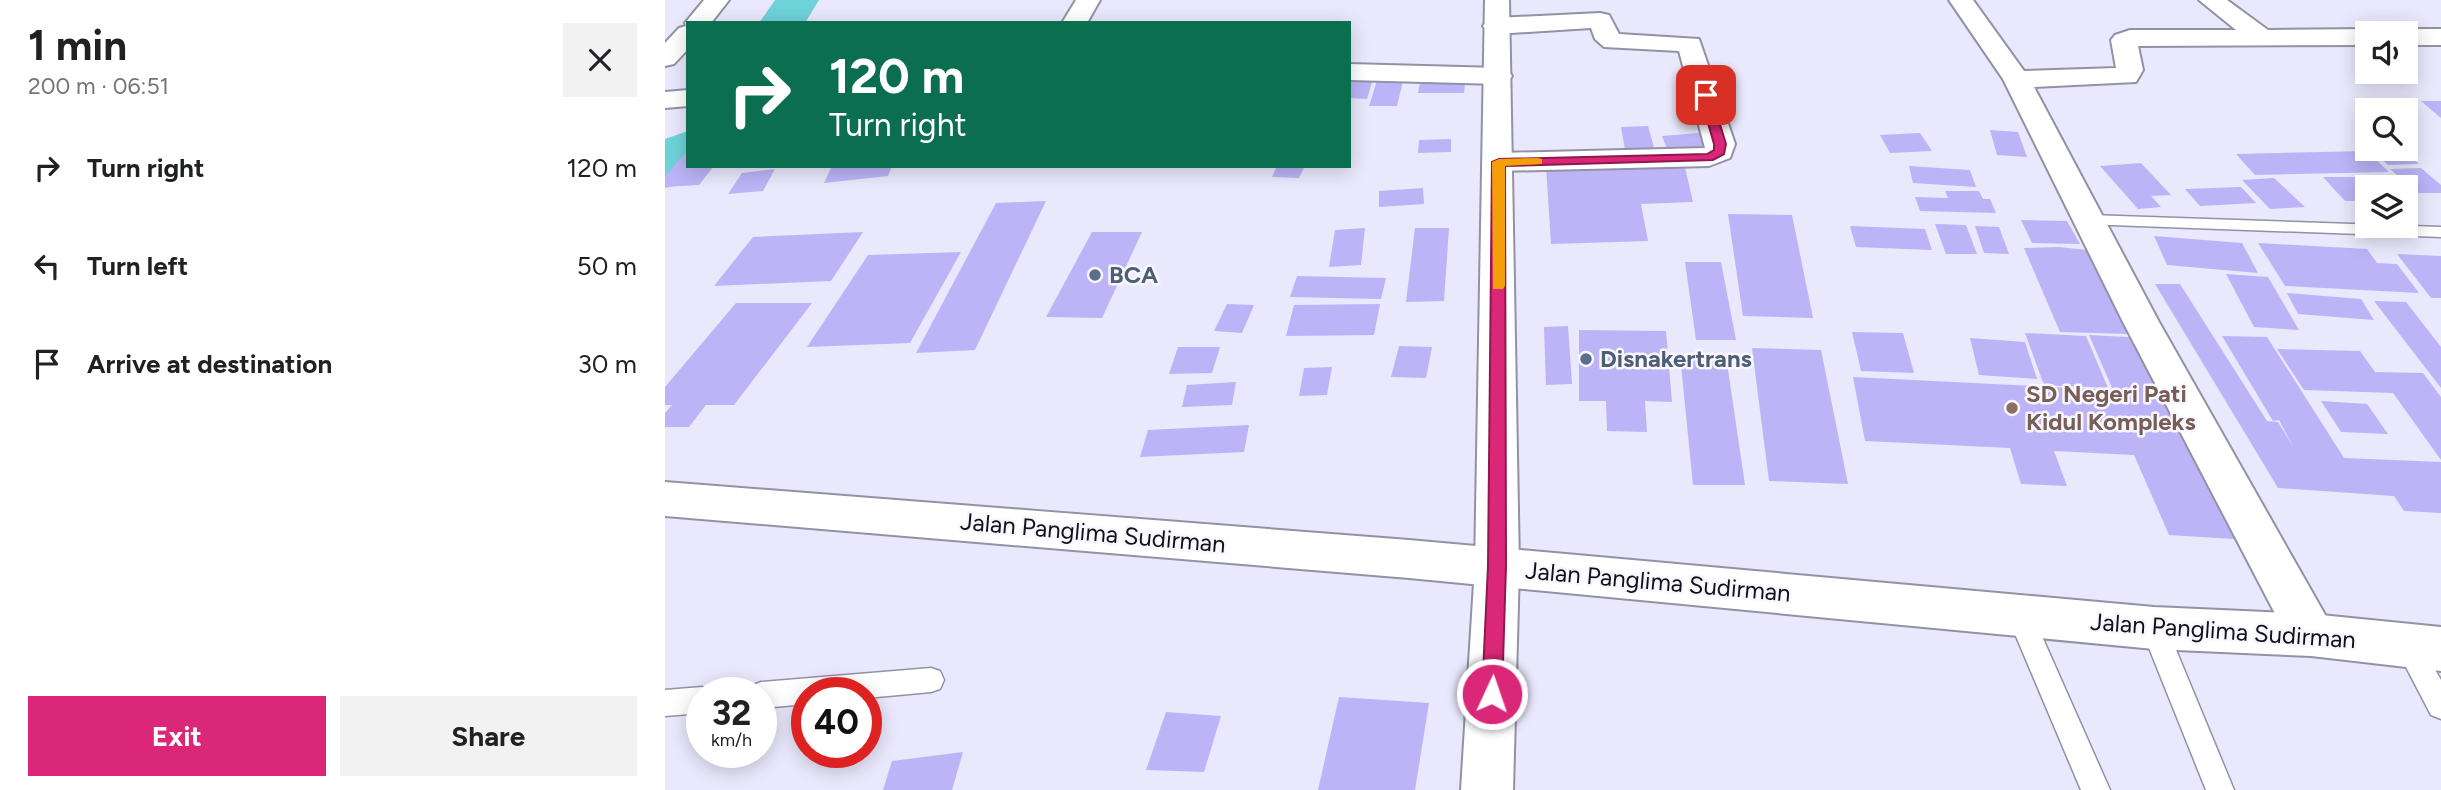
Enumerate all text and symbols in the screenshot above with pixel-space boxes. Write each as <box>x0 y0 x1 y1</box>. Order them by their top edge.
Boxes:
text: 1 min <box>28 20 127 71</box>
map controls <box>2355 21 2418 238</box>
button: sound <box>2355 21 2418 84</box>
button: close <box>563 23 637 97</box>
text: 120 m <box>829 46 964 105</box>
icon: right <box>714 49 805 140</box>
pin <box>1676 65 1736 125</box>
text: 200 m · 06:51 <box>28 72 169 100</box>
icon: arrive <box>1687 76 1725 114</box>
button: search <box>2355 98 2418 161</box>
text: Turn right <box>829 106 967 144</box>
icon: right <box>28 149 66 187</box>
text: Turn right <box>87 152 204 184</box>
text: 120 m <box>567 152 637 184</box>
button: layers <box>2355 175 2418 238</box>
icon: left <box>28 247 66 285</box>
text: Turn left <box>87 250 188 282</box>
text: 50 m <box>577 250 637 282</box>
place label: BCA <box>1109 260 1158 289</box>
marker: BCA <box>1087 267 1103 283</box>
place label: Disnakertrans <box>1600 344 1752 373</box>
icon: arrive <box>28 345 66 383</box>
text: Arrive at destination <box>87 348 332 380</box>
text: 30 m <box>578 348 637 380</box>
marker: Disnakertrans <box>1578 351 1594 367</box>
place label: SD Negeri Pati Kidul Kompleks <box>2026 379 2196 436</box>
marker: SD Negeri Pati Kidul Kompleks <box>2004 400 2020 416</box>
street label: Jalan Panglima Sudirman <box>959 506 1227 559</box>
street label: Jalan Panglima Sudirman <box>1524 555 1792 608</box>
street label: Jalan Panglima Sudirman <box>2089 607 2357 654</box>
position arrow <box>1455 657 1529 731</box>
speed limit sign: 40 <box>791 677 882 768</box>
text: 32 <box>712 692 751 734</box>
button: Exit <box>28 696 326 776</box>
button: Share <box>340 696 637 776</box>
text: km/h <box>711 729 752 751</box>

